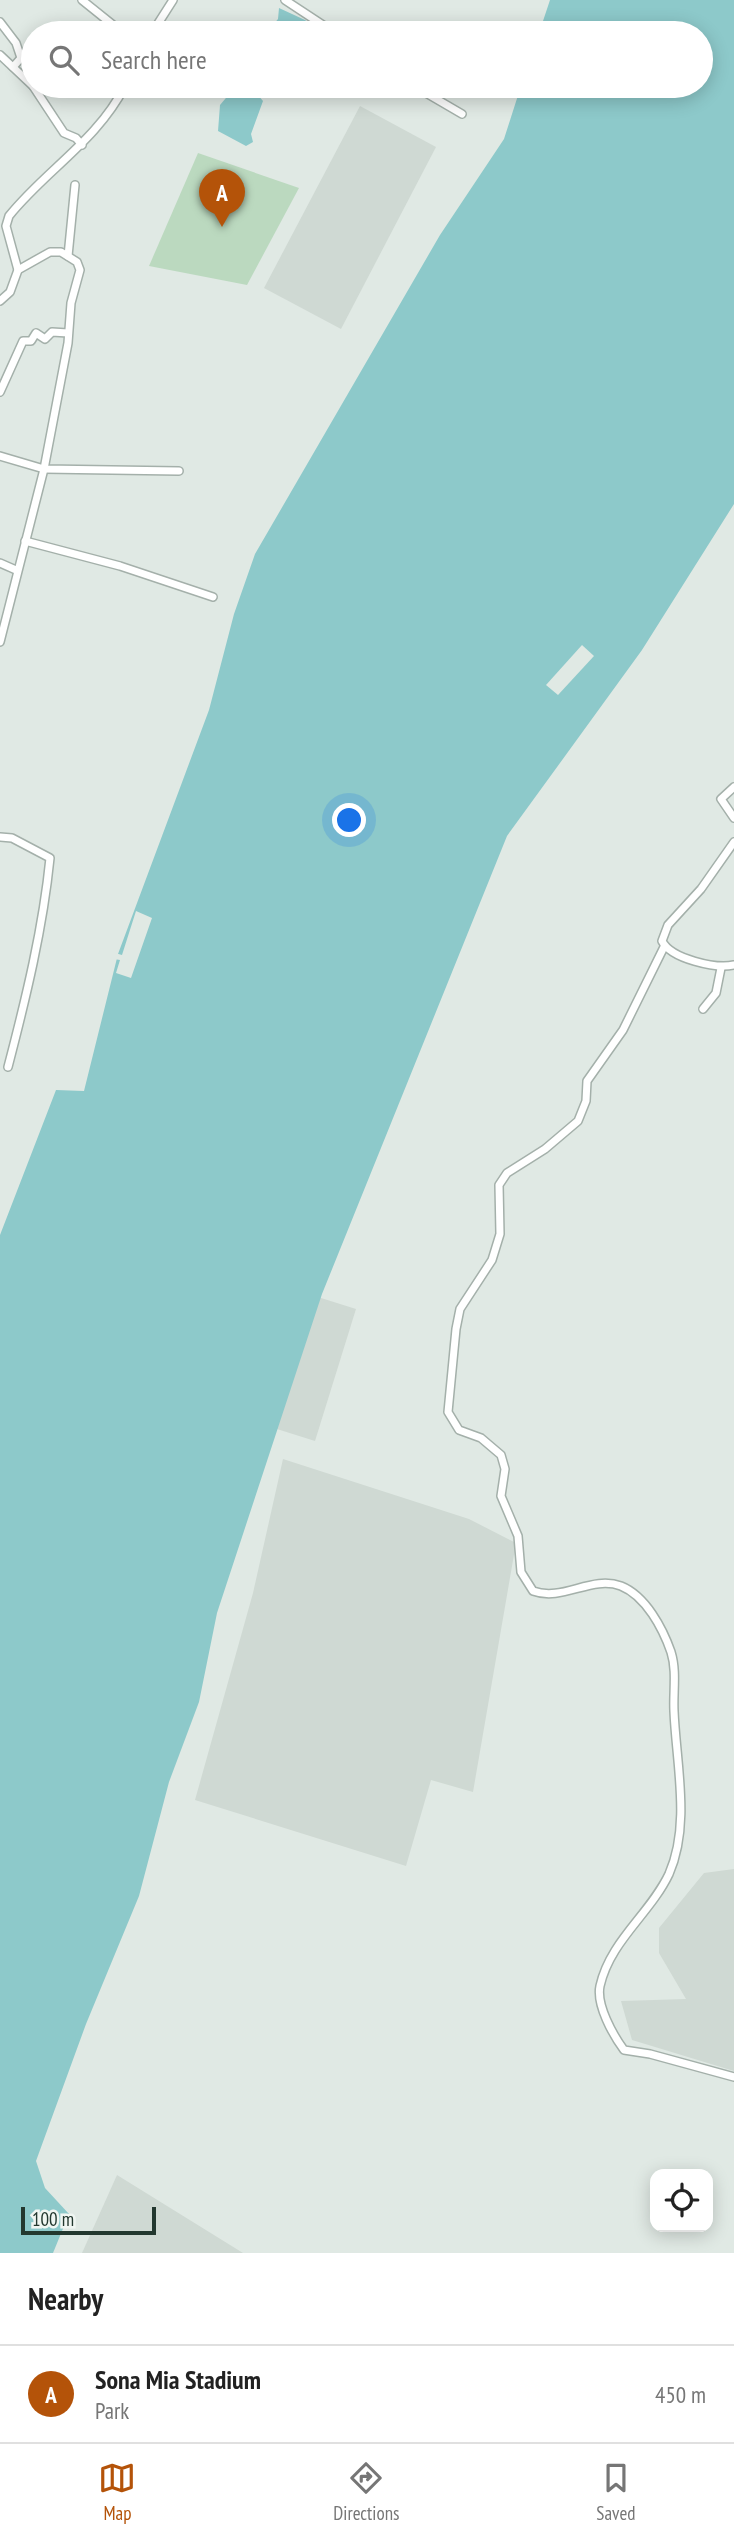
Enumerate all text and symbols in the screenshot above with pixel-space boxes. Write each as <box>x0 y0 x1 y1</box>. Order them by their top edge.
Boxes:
search box <box>21 21 713 98</box>
icon: search <box>45 41 83 79</box>
text: Search here <box>101 43 207 76</box>
pin: A <box>199 169 245 227</box>
your location <box>332 803 366 837</box>
map controls <box>650 2169 713 2232</box>
button: locate <box>650 2169 713 2232</box>
scale bar <box>21 2204 156 2236</box>
text: 100 m <box>32 2207 74 2231</box>
text: Nearby <box>28 2279 103 2318</box>
text: Sona Mia Stadium <box>95 2363 261 2396</box>
text: A <box>45 2380 57 2409</box>
text: 450 m <box>655 2380 706 2409</box>
text: Park <box>95 2396 129 2425</box>
tab: Map <box>98 2459 136 2525</box>
tab: Directions <box>333 2459 399 2525</box>
tab: Saved <box>596 2459 636 2525</box>

